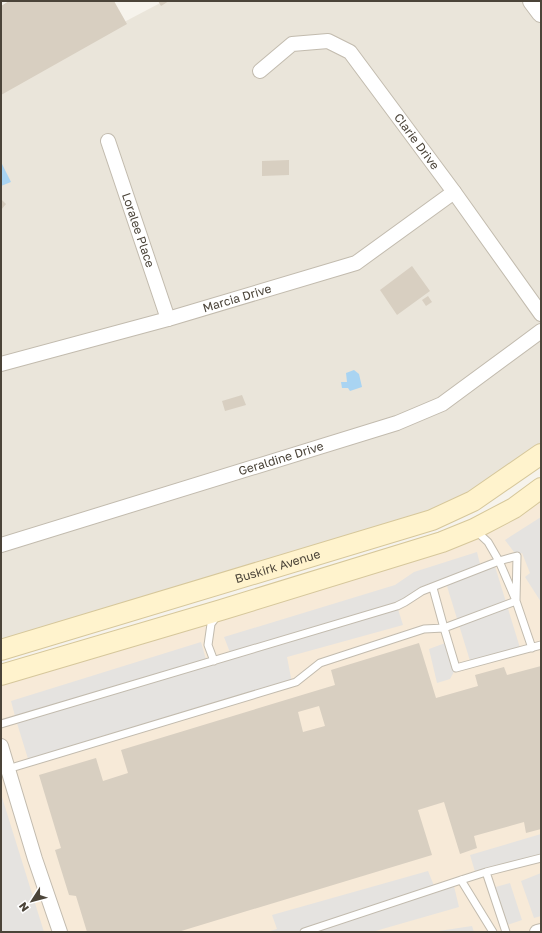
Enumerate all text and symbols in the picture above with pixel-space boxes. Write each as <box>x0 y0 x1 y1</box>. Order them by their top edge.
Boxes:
street label: Clarie Drive <box>391 110 443 172</box>
street label: Loralee Place <box>119 191 158 269</box>
street label: Marcia Drive <box>201 281 273 315</box>
street label: Geraldine Drive <box>236 438 325 478</box>
street label: Buskirk Avenue <box>233 546 322 586</box>
north arrow <box>12 881 52 921</box>
text: N <box>16 900 31 914</box>

